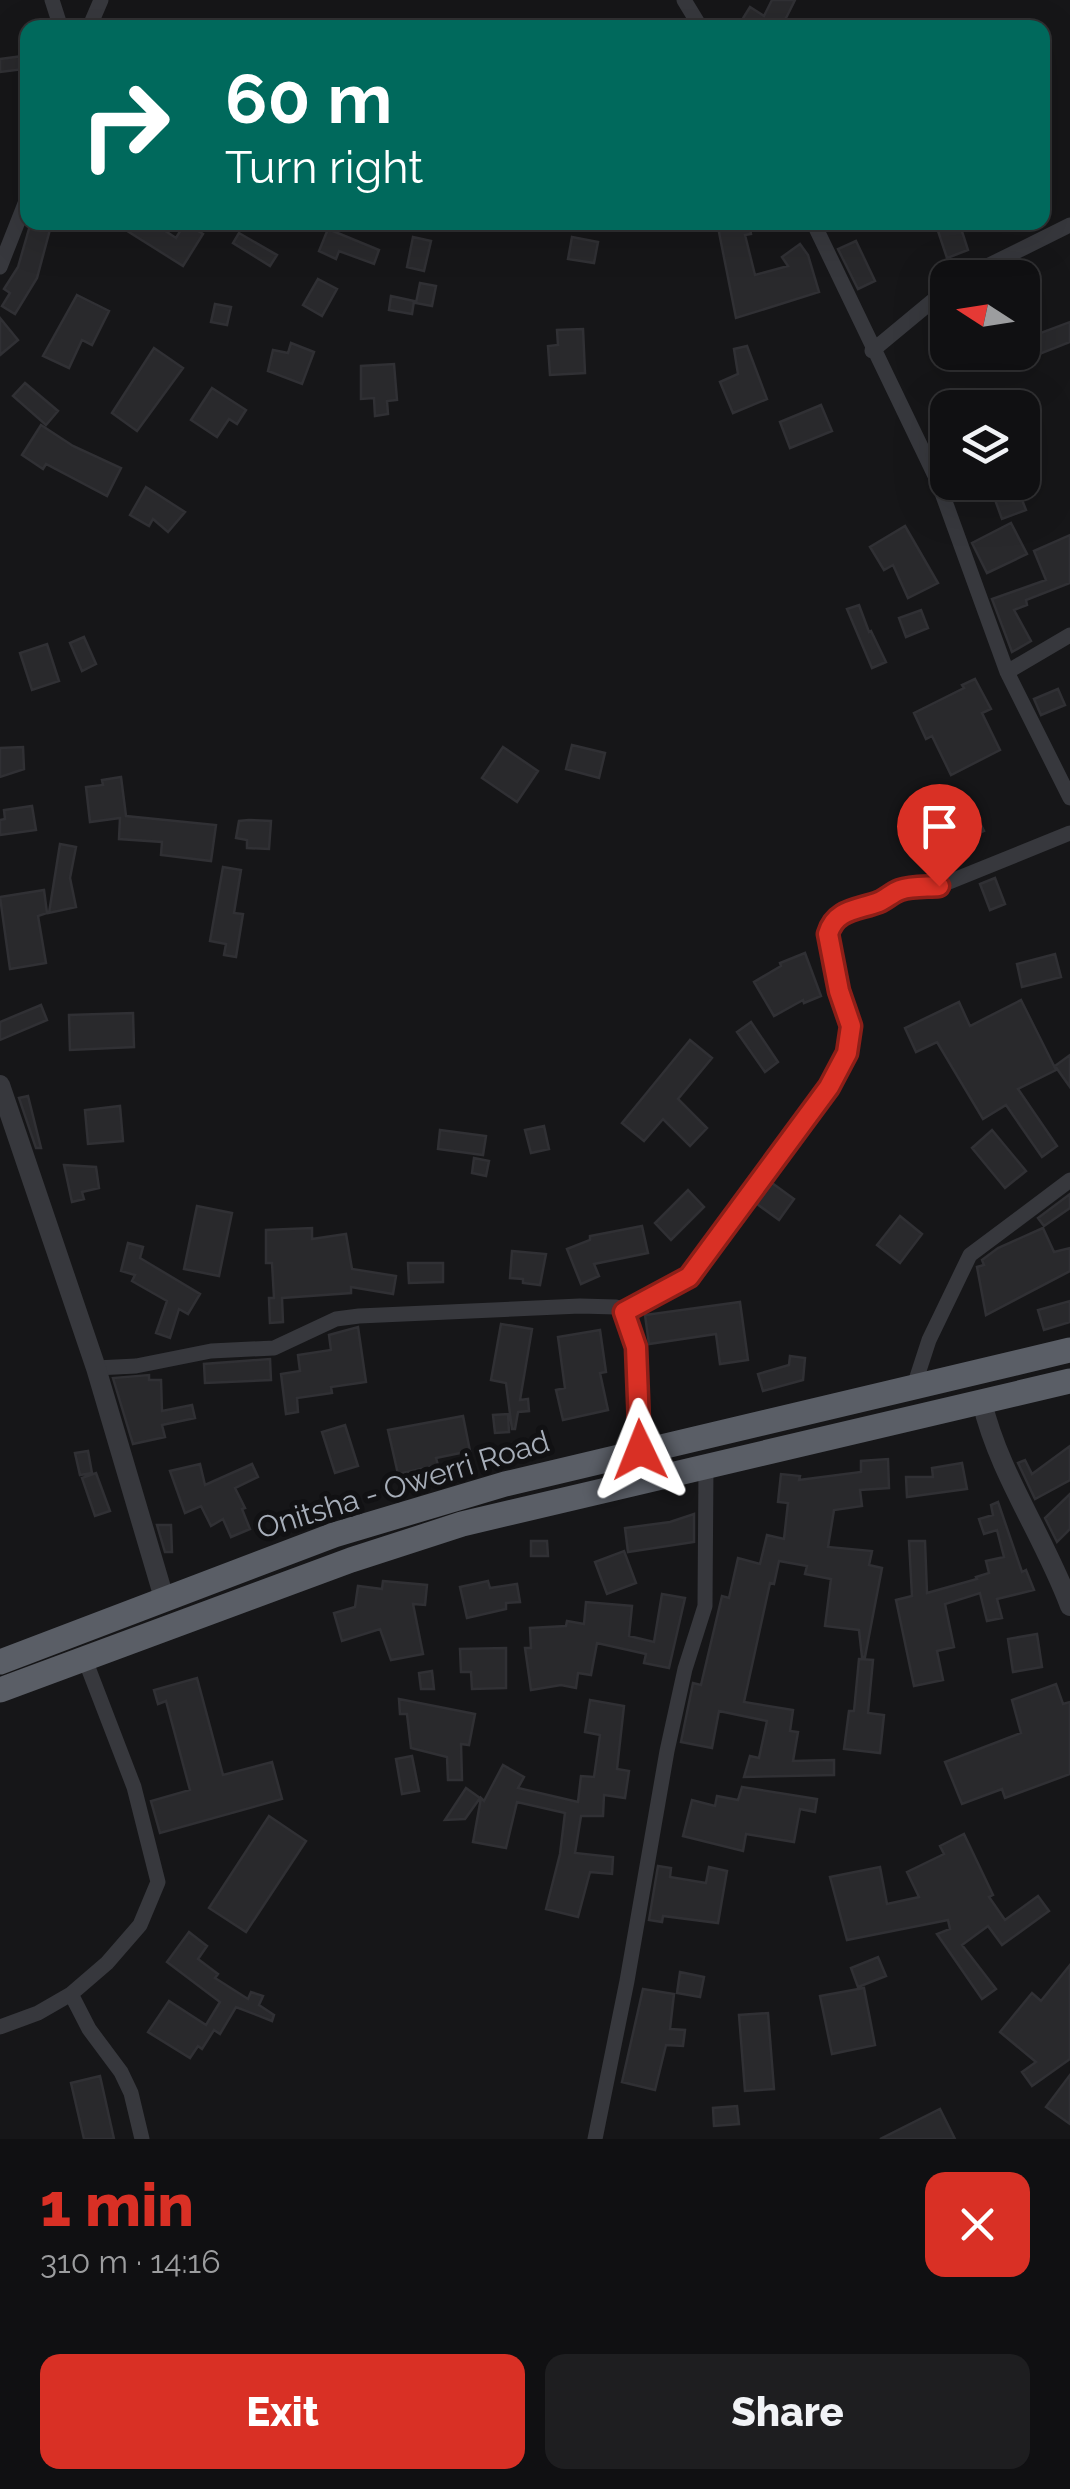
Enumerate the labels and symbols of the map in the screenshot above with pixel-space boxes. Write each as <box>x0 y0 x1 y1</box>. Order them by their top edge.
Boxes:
north arrow <box>930 260 1040 370</box>
pin <box>897 784 982 887</box>
position arrow <box>588 1398 692 1502</box>
street label: Onitsha - Owerri Road <box>252 1423 553 1546</box>

